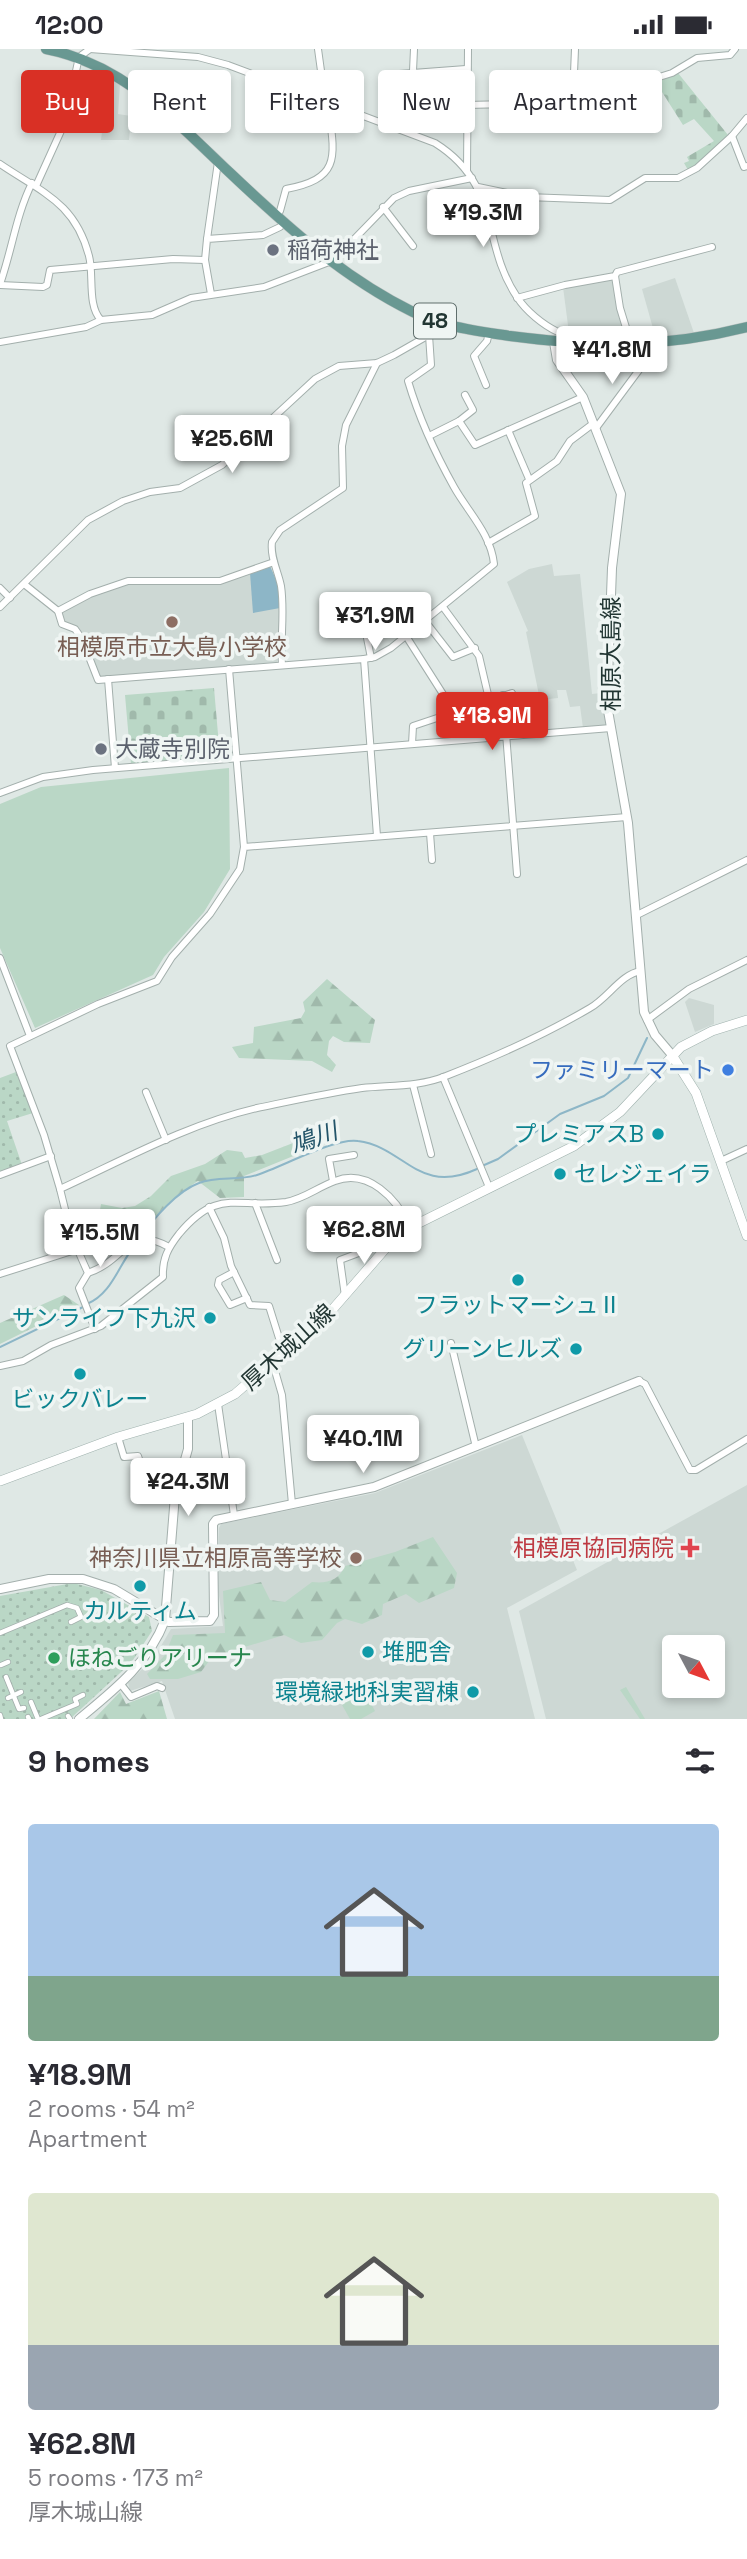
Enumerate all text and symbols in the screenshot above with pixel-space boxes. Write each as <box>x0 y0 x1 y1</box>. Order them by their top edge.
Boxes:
text: 12:00 <box>35 8 104 42</box>
chip: Buy <box>21 70 114 133</box>
chip: Rent <box>128 70 231 133</box>
chip: Filters <box>245 70 364 133</box>
chip: New <box>378 70 475 133</box>
chip: Apartment <box>489 70 662 133</box>
pin: ¥19.3M <box>426 189 540 249</box>
text: ¥19.3M <box>443 197 523 227</box>
place label: 稲荷神社 <box>287 235 379 265</box>
marker: 稲荷神社 <box>265 242 281 258</box>
road number: 48 <box>414 303 456 339</box>
pin: ¥41.8M <box>555 327 669 386</box>
text: ¥41.8M <box>572 334 652 364</box>
pin: ¥25.6M <box>175 415 289 475</box>
text: ¥25.6M <box>191 423 273 453</box>
pin: ¥31.9M <box>318 593 432 652</box>
street label: 相原大島線 <box>596 597 626 712</box>
text: ¥31.9M <box>335 600 415 630</box>
marker: 相模原市立大島小学校 <box>164 614 180 630</box>
place label: 相模原市立大島小学校 <box>57 632 287 662</box>
pin: ¥18.9M <box>435 693 549 752</box>
text: ¥18.9M <box>452 700 532 730</box>
place label: 大蔵寺別院 <box>115 734 230 764</box>
marker: 大蔵寺別院 <box>93 741 109 757</box>
place label: ファミリーマート <box>530 1055 714 1085</box>
marker: ファミリーマート <box>720 1062 736 1078</box>
water label: 鳩川 <box>286 1114 344 1160</box>
place label: プレミアスB <box>514 1119 644 1149</box>
marker: プレミアスB <box>650 1126 666 1142</box>
place label: セレジェイラ <box>574 1159 712 1189</box>
marker: セレジェイラ <box>552 1166 568 1182</box>
pin: ¥62.8M <box>307 1207 421 1266</box>
pin: ¥15.5M <box>43 1209 157 1269</box>
text: ¥62.8M <box>323 1214 405 1244</box>
text: ¥15.5M <box>60 1217 140 1247</box>
marker: フラットマーシュⅡ <box>510 1272 526 1288</box>
place label: フラットマーシュⅡ <box>415 1290 621 1320</box>
street label: 厚木城山線 <box>235 1297 341 1397</box>
place label: サンライフ下九沢 <box>12 1303 196 1333</box>
marker: サンライフ下九沢 <box>202 1310 218 1326</box>
place label: グリーンヒルズ <box>402 1334 562 1364</box>
marker: グリーンヒルズ <box>568 1341 584 1357</box>
marker: ビックバレー <box>72 1366 88 1382</box>
place label: ビックバレー <box>12 1384 148 1414</box>
pin: ¥40.1M <box>306 1415 420 1475</box>
text: ¥40.1M <box>323 1423 403 1453</box>
pin: ¥24.3M <box>131 1459 245 1518</box>
text: ¥24.3M <box>146 1466 230 1496</box>
place label: 相模原協同病院 <box>513 1533 674 1563</box>
marker: 相模原協同病院 <box>680 1538 700 1558</box>
place label: 神奈川県立相原高等学校 <box>89 1543 342 1573</box>
marker: 神奈川県立相原高等学校 <box>348 1550 364 1566</box>
marker: カルティム <box>132 1578 148 1594</box>
place label: カルティム <box>83 1596 197 1626</box>
north arrow <box>662 1635 724 1697</box>
map controls <box>662 1635 725 1698</box>
place label: 堆肥舎 <box>382 1637 451 1667</box>
place label: ほねごりアリーナ <box>68 1643 252 1673</box>
marker: 堆肥舎 <box>360 1644 376 1660</box>
marker: ほねごりアリーナ <box>46 1650 62 1666</box>
place label: 環境緑地科実習棟 <box>275 1677 459 1707</box>
marker: 環境緑地科実習棟 <box>465 1684 481 1700</box>
text: 9 homes <box>28 1742 150 1781</box>
icon: filters <box>681 1742 719 1780</box>
icon: home <box>311 1869 437 1995</box>
text: ¥18.9M <box>28 2055 132 2094</box>
text: 2 rooms · 54 m² <box>28 2094 195 2124</box>
text: Apartment <box>28 2124 148 2154</box>
icon: home <box>311 2238 437 2364</box>
text: ¥62.8M <box>28 2424 136 2463</box>
text: 5 rooms · 173 m² <box>28 2463 203 2493</box>
text: 厚木城山線 <box>28 2497 143 2527</box>

